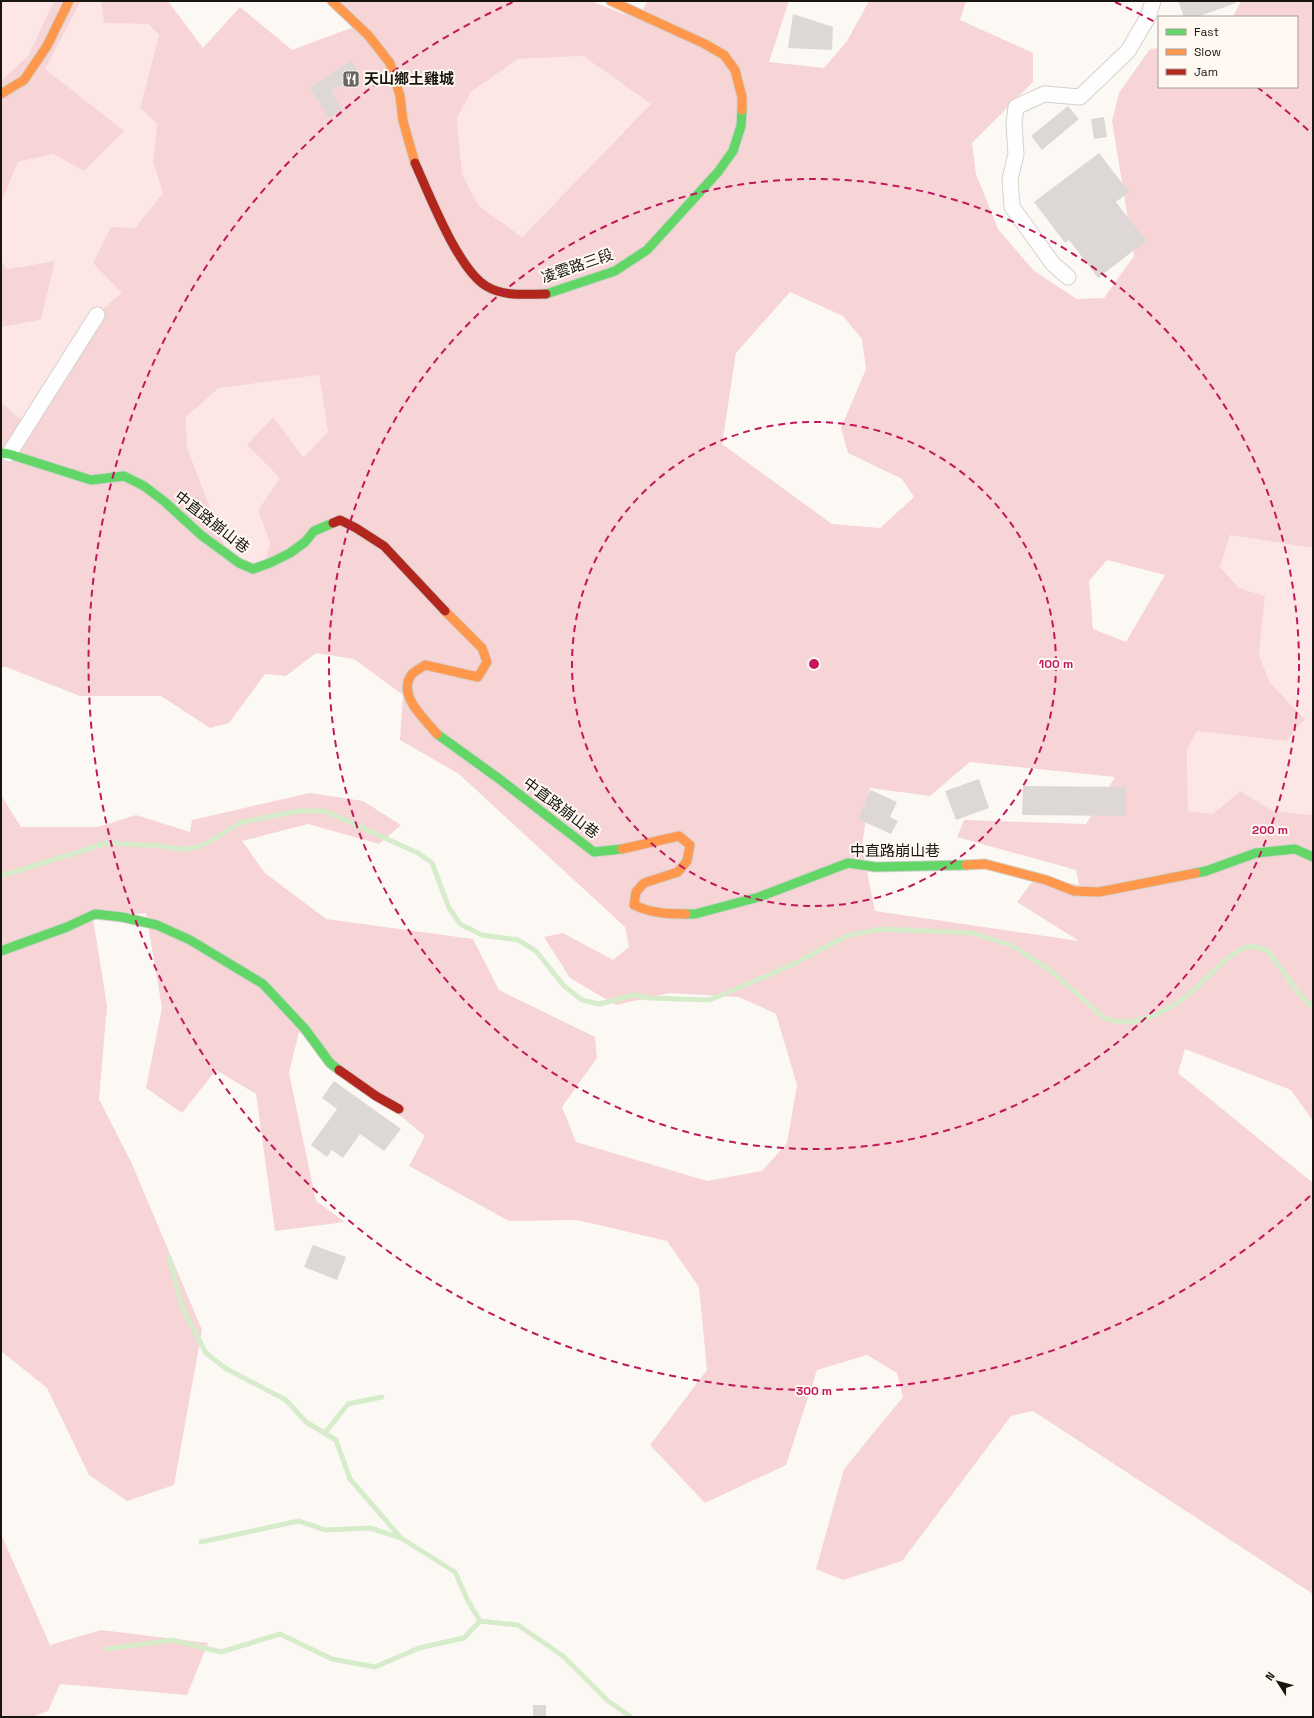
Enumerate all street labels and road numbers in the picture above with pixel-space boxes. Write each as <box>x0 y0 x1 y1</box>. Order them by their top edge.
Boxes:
street label: 凌雲路三段 <box>538 244 615 287</box>
street label: 中直路崩山巷 <box>171 486 254 557</box>
street label: 中直路崩山巷 <box>520 773 603 842</box>
street label: 中直路崩山巷 <box>850 841 940 860</box>

